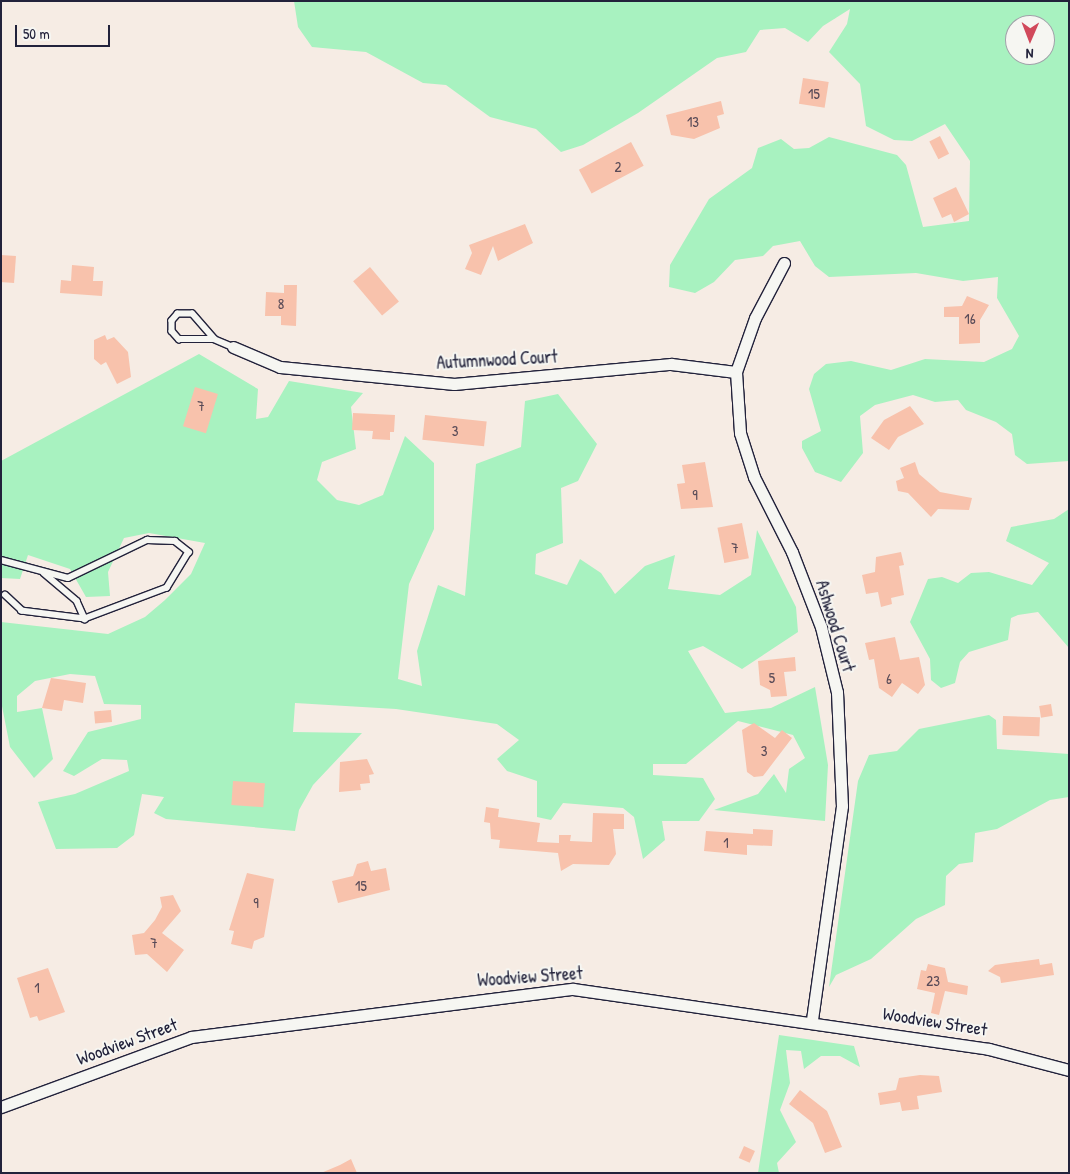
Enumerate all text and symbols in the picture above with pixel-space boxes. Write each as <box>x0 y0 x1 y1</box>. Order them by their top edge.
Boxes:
scale bar <box>18 15 112 47</box>
north arrow <box>1005 15 1055 65</box>
text: 50 m <box>23 23 50 44</box>
text: N <box>1026 45 1034 64</box>
house number: 15 <box>808 85 820 103</box>
house number: 13 <box>687 113 699 131</box>
house number: 2 <box>614 158 622 176</box>
house number: 8 <box>278 295 284 313</box>
house number: 16 <box>964 310 976 328</box>
street label: Autumnwood Court <box>436 346 558 374</box>
house number: 7 <box>197 397 205 415</box>
house number: 3 <box>452 422 458 440</box>
house number: 9 <box>692 486 698 504</box>
house number: 7 <box>731 539 739 557</box>
street label: Ashwood Court <box>811 578 859 674</box>
house number: 5 <box>769 669 775 687</box>
house number: 6 <box>886 670 892 688</box>
house number: 3 <box>761 742 767 760</box>
house number: 1 <box>723 834 729 852</box>
house number: 15 <box>355 877 367 895</box>
house number: 9 <box>253 894 259 912</box>
house number: 7 <box>150 934 158 952</box>
street label: Woodview Street <box>477 963 583 991</box>
house number: 23 <box>926 972 940 990</box>
house number: 1 <box>34 979 40 997</box>
street label: Woodview Street <box>881 1003 989 1041</box>
street label: Woodview Street <box>74 1014 180 1070</box>

